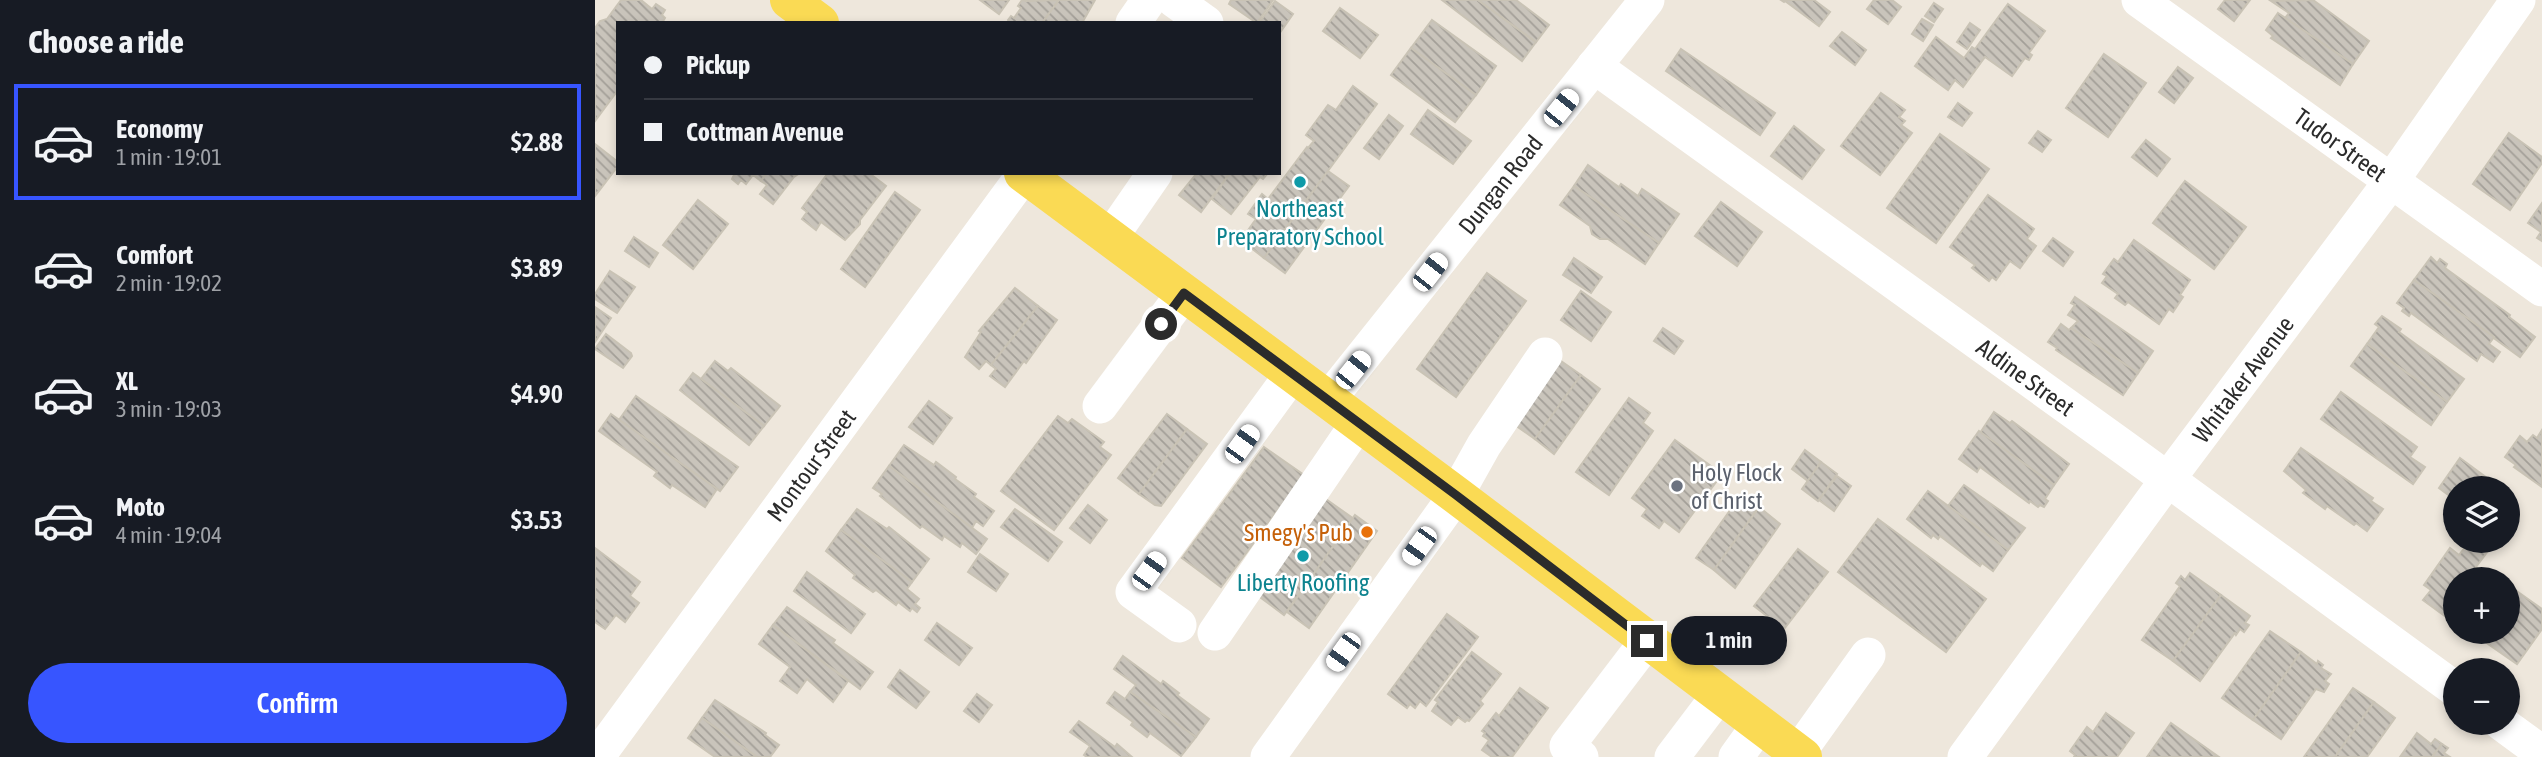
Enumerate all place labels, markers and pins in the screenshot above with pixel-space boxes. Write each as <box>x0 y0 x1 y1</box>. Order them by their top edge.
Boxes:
marker: Northeast Preparatory School <box>1292 174 1308 190</box>
place label: Northeast Preparatory School <box>1216 195 1385 250</box>
place label: Holy Flock of Christ <box>1691 459 1782 514</box>
marker: Holy Flock of Christ <box>1669 478 1685 494</box>
place label: Smegy's Pub <box>1244 519 1353 546</box>
marker: Smegy's Pub <box>1359 524 1375 540</box>
marker: Liberty Roofing <box>1295 548 1311 564</box>
place label: Liberty Roofing <box>1237 569 1370 596</box>

